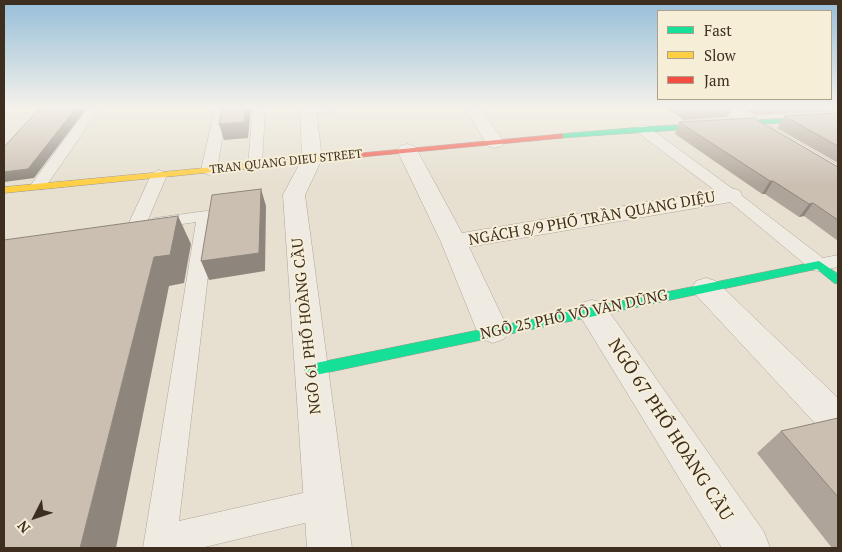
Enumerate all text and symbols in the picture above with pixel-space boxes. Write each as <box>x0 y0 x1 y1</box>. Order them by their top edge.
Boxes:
legend <box>657 10 832 100</box>
text: Fast <box>704 20 732 40</box>
text: Slow <box>704 45 736 65</box>
text: Jam <box>704 70 730 90</box>
street label: TRAN QUANG DIEU STREET <box>209 147 363 177</box>
street label: NGÁCH 8/9 PHỐ TRẦN QUANG DIỆU <box>467 188 717 250</box>
street label: NGÕ 61 PHỐ HOÀNG CẦU <box>289 237 325 415</box>
street label: NGÕ 25 PHỐ VÕ VĂN DŨNG <box>479 286 669 344</box>
street label: NGÕ 67 PHỐ HOÀNG CẦU <box>603 335 737 525</box>
north arrow <box>10 492 60 542</box>
text: N <box>13 517 34 537</box>

